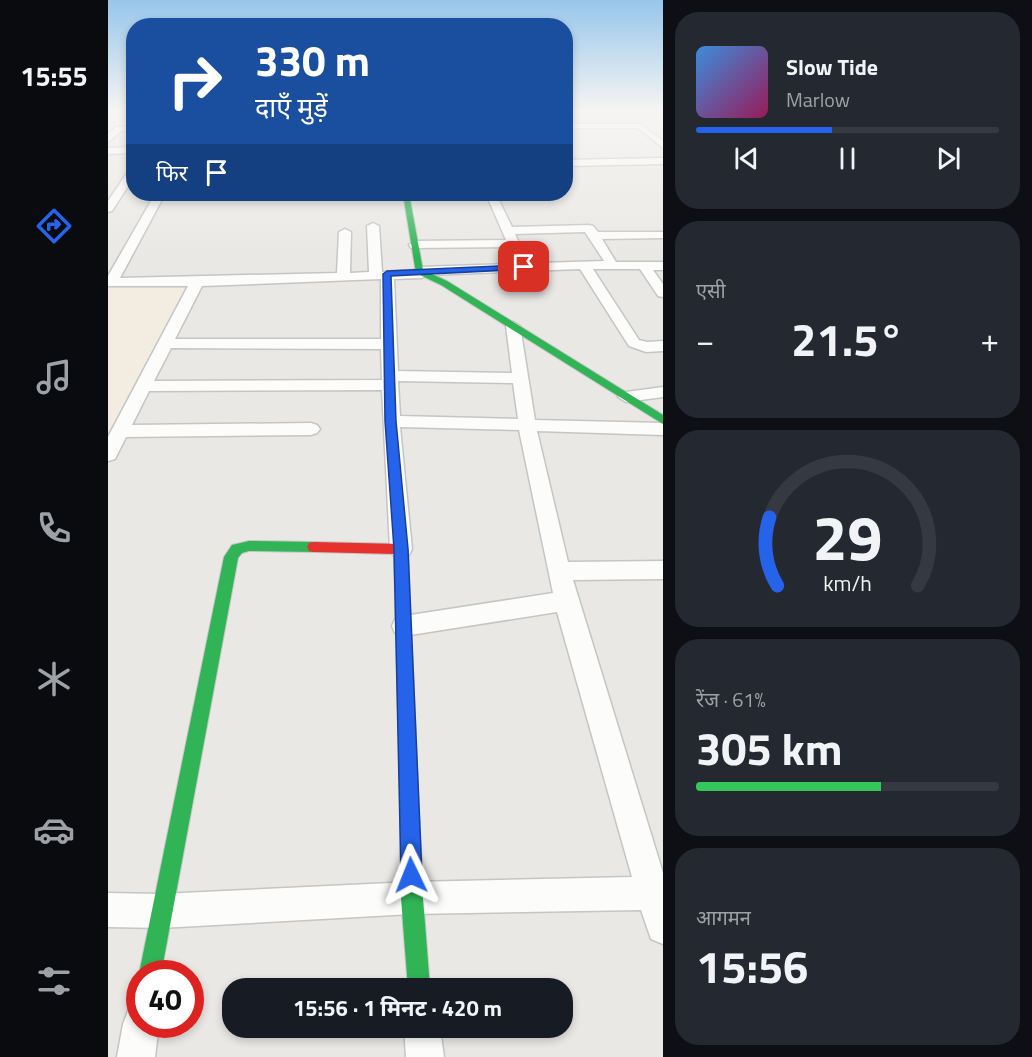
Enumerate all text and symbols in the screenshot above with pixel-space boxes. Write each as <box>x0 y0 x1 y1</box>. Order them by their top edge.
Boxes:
text: 330 m <box>255 28 370 92</box>
icon: right <box>156 42 234 120</box>
text: Slow Tide <box>786 50 878 84</box>
text: 15:55 <box>20 55 88 96</box>
text: Marlow <box>786 84 850 115</box>
text: दाएँ मुड़ें <box>255 86 328 127</box>
icon: previous <box>730 142 763 175</box>
icon: pause <box>831 142 864 175</box>
icon: next <box>932 142 965 175</box>
text: फिर <box>156 156 188 190</box>
icon: arrive <box>200 156 233 189</box>
icon: directions <box>33 205 75 247</box>
pin <box>498 241 549 292</box>
icon: arrive <box>507 250 540 283</box>
text: एसी <box>696 275 726 306</box>
text: 21.5° <box>791 305 904 373</box>
text: − <box>696 315 714 365</box>
text: + <box>981 315 999 365</box>
icon: music <box>33 356 75 398</box>
text: 29 <box>813 489 882 584</box>
icon: phone <box>33 507 75 549</box>
text: km/h <box>823 567 872 599</box>
icon: climate <box>33 658 75 700</box>
text: रेंज · 61% <box>696 684 766 715</box>
text: 305 km <box>696 714 842 782</box>
icon: car <box>33 809 75 851</box>
position arrow <box>379 843 443 907</box>
text: आगमन <box>696 902 751 933</box>
text: 15:56 <box>696 932 808 1000</box>
icon: filters <box>33 960 75 1002</box>
speed limit sign: 40 <box>126 960 204 1038</box>
text: 15:56 · 1 मिनट · 420 m <box>293 991 502 1025</box>

